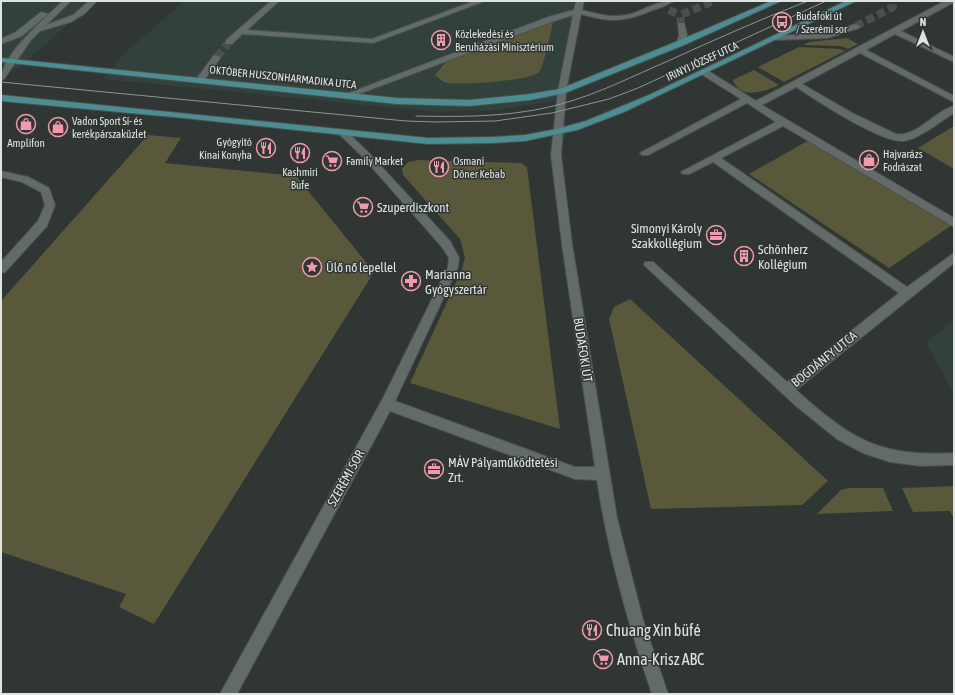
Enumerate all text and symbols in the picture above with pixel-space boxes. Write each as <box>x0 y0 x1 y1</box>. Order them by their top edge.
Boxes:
place label: Budafoki út / Szerémi sor <box>796 10 848 35</box>
bus stop icon: Budafoki út / Szerémi sor <box>771 11 793 33</box>
north arrow <box>903 12 943 52</box>
text: N <box>920 16 926 28</box>
place label: Közlekedési és Beruházási Minisztérium <box>455 28 554 53</box>
building icon: Közlekedési és Beruházási Minisztérium <box>430 29 452 51</box>
street label: IRINYI JÓZSEF UTCA <box>664 39 741 83</box>
street label: OKTÓBER HUSZONHARMADIKA UTCA <box>209 63 358 91</box>
shop icon: Amplifon <box>15 113 37 135</box>
place label: Vadon Sport Sí- és kerékpárszaküzlet <box>72 115 146 140</box>
shop icon: Vadon Sport Sí- és kerékpárszaküzlet <box>47 116 69 138</box>
place label: Gyógyító Kínai Konyha <box>199 136 252 161</box>
place label: Amplifon <box>7 137 45 149</box>
restaurant icon: Gyógyító Kínai Konyha <box>255 137 277 159</box>
restaurant icon: Kashmiri Bufe <box>289 142 311 164</box>
place label: Hajvarázs Fodrászat <box>883 148 923 173</box>
shop icon: Hajvarázs Fodrászat <box>858 149 880 171</box>
supermarket icon: Family Market <box>321 150 343 172</box>
place label: Family Market <box>346 155 403 167</box>
place label: Osmani Döner Kebab <box>453 155 505 180</box>
restaurant icon: Osmani Döner Kebab <box>428 156 450 178</box>
place label: Kashmiri Bufe <box>282 166 318 191</box>
supermarket icon: Szuperdiszkont <box>352 196 374 218</box>
place label: Szuperdiszkont <box>377 200 450 215</box>
place label: Simonyi Károly Szakkollégium <box>631 221 703 251</box>
office icon: Simonyi Károly Szakkollégium <box>705 224 727 246</box>
place label: Schönherz Kollégium <box>758 242 808 272</box>
building icon: Schönherz Kollégium <box>733 245 755 267</box>
place icon: Ülő nő lepellel <box>301 256 323 278</box>
place label: Ülő nő lepellel <box>326 260 397 275</box>
place label: Marianna Gyógyszertár <box>425 267 487 297</box>
pharmacy icon: Marianna Gyógyszertár <box>400 270 422 292</box>
street label: BUDAFOKI ÚT <box>570 317 596 384</box>
street label: BOGDÁNFY UTCA <box>788 328 860 390</box>
street label: SZERÉMI SOR <box>324 447 368 509</box>
place label: MÁV Pályaműködtetési Zrt. <box>448 455 558 485</box>
office icon: MÁV Pályaműködtetési Zrt. <box>423 458 445 480</box>
restaurant icon: Chuang Xin büfé <box>581 619 603 641</box>
place label: Chuang Xin büfé <box>606 621 701 640</box>
supermarket icon: Anna-Krisz ABC <box>592 648 614 670</box>
place label: Anna-Krisz ABC <box>617 650 704 668</box>

